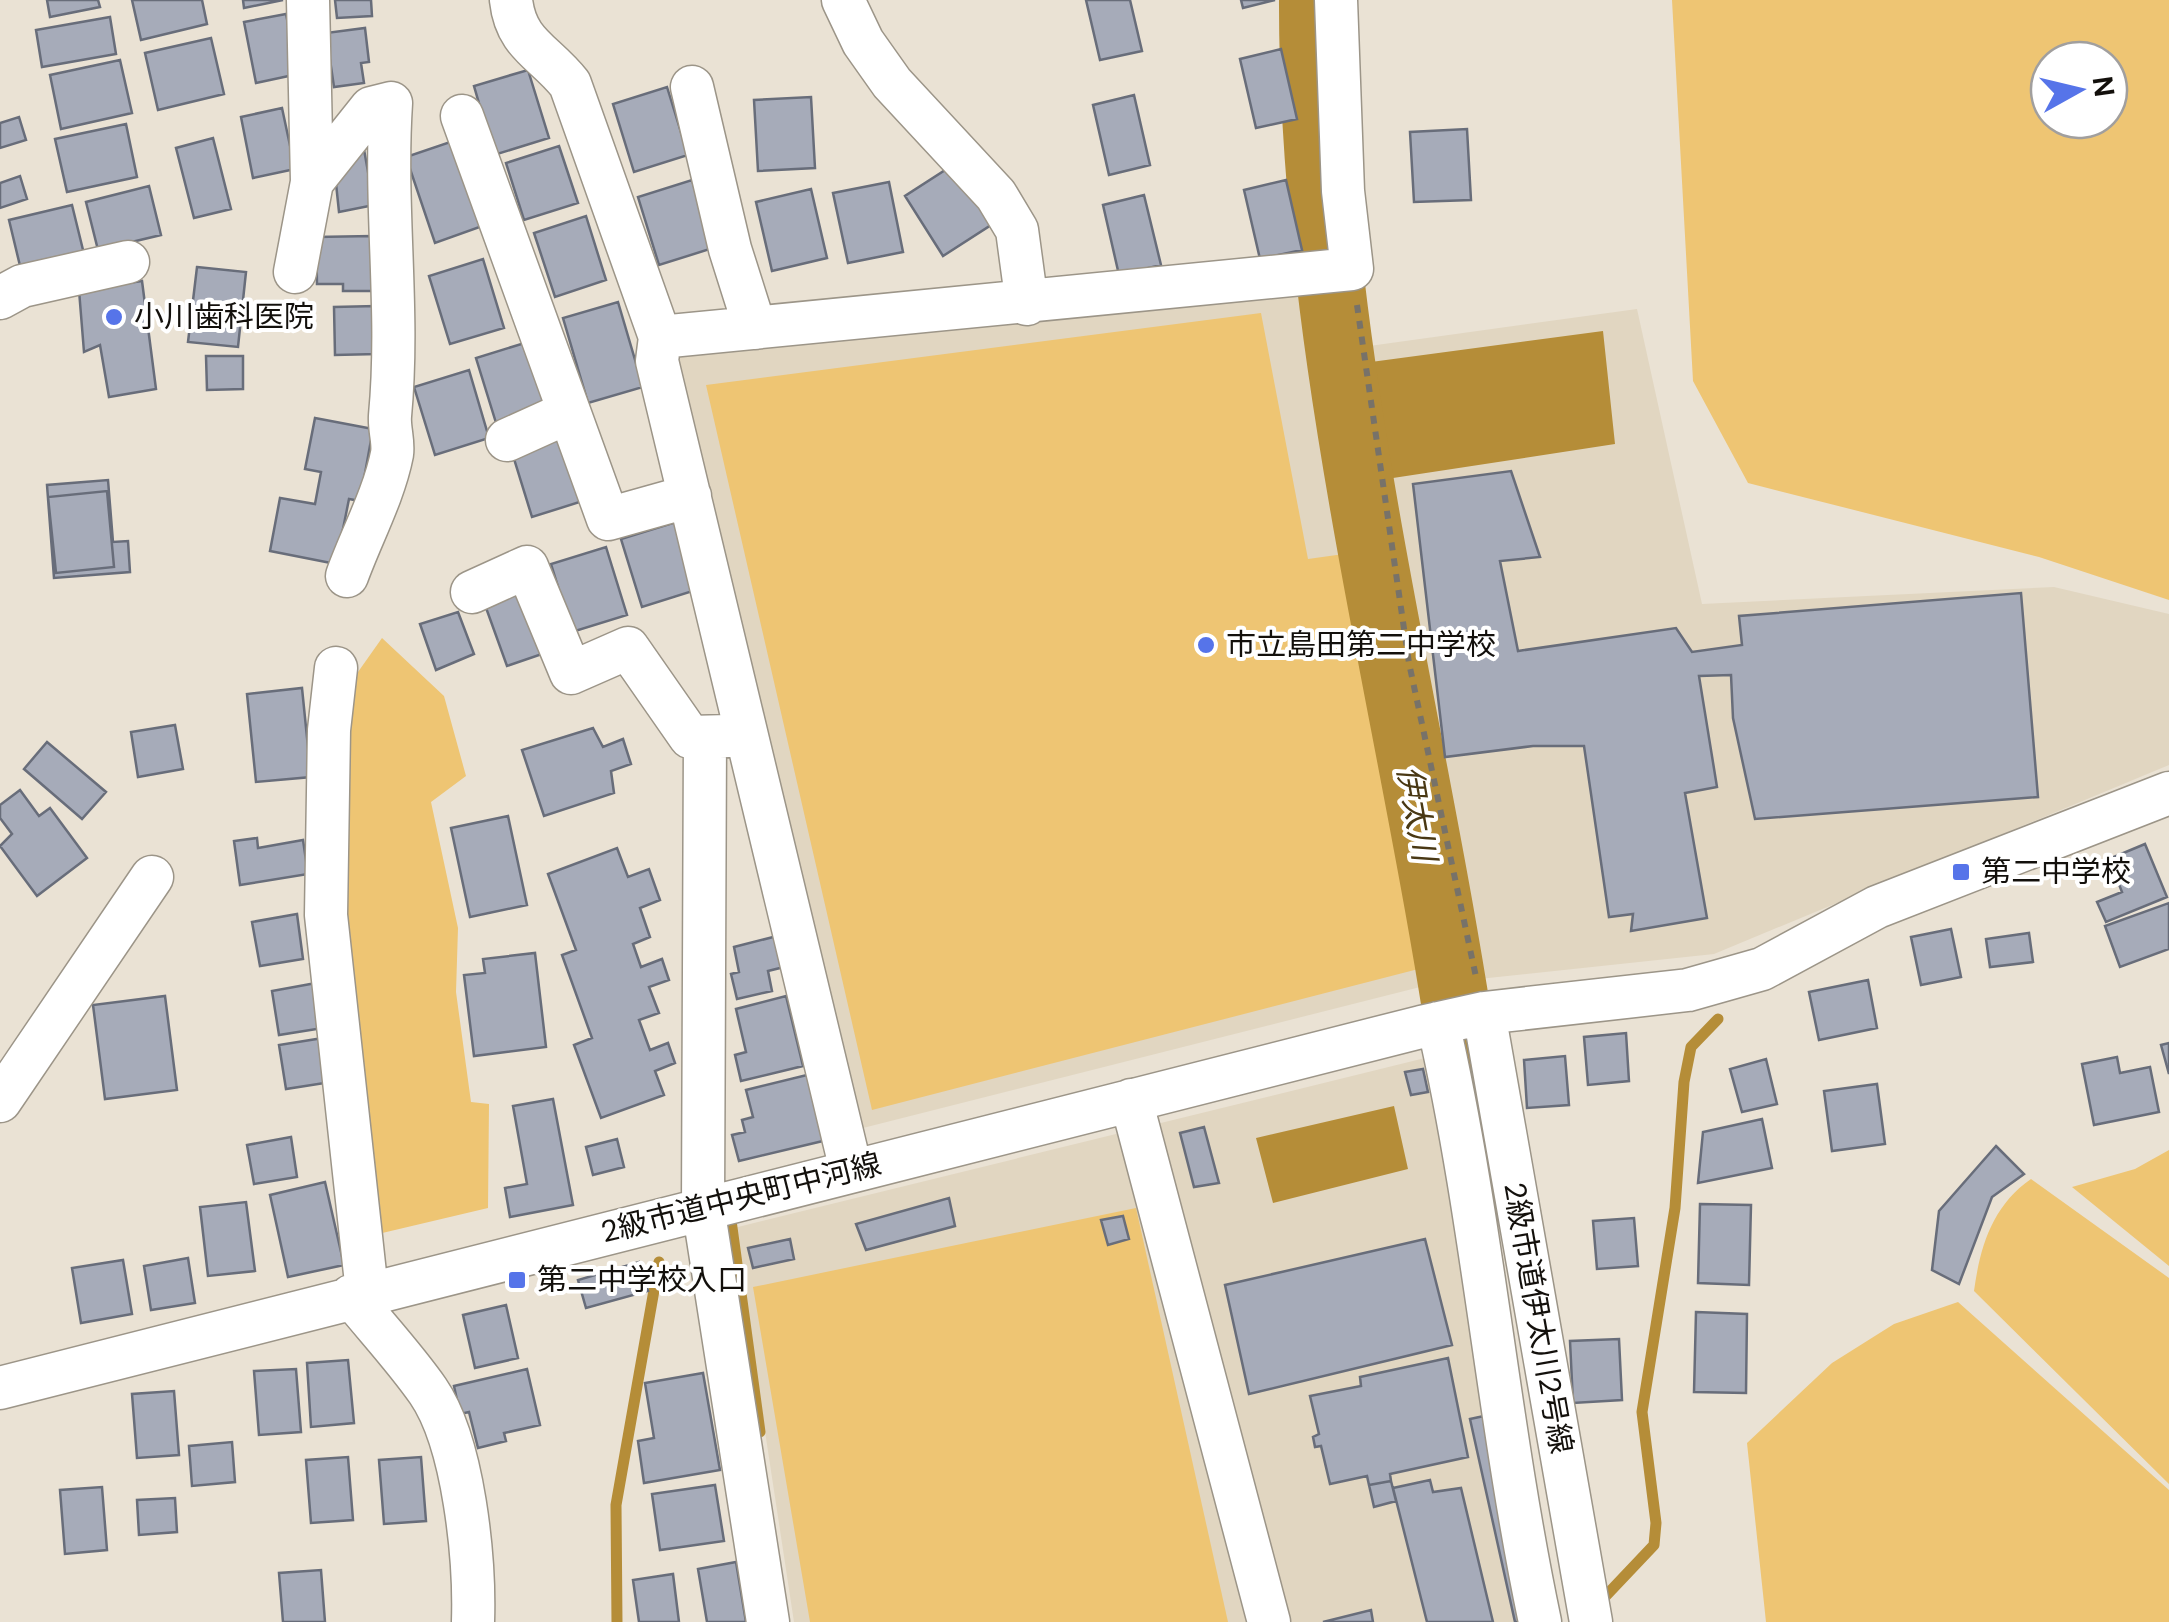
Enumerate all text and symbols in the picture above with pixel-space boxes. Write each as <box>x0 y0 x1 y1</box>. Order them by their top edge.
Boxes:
north arrow <box>2029 40 2129 140</box>
text: N <box>2084 74 2123 99</box>
place label: 小川歯科医院 <box>134 297 314 336</box>
marker: 小川歯科医院 <box>103 306 125 328</box>
place label: 市立島田第二中学校 <box>1226 625 1496 664</box>
marker: 市立島田第二中学校 <box>1195 634 1217 656</box>
water label: 伊太川 <box>1388 762 1447 867</box>
place label: 第二中学校 <box>1981 852 2131 891</box>
marker: 第二中学校 <box>1950 861 1972 883</box>
street label: 2級市道中央町中河線 <box>597 1144 885 1251</box>
street label: 2級市道伊太川2号線 <box>1495 1179 1582 1456</box>
place label: 第二中学校入口 <box>537 1260 747 1299</box>
marker: 第二中学校入口 <box>506 1269 528 1291</box>

